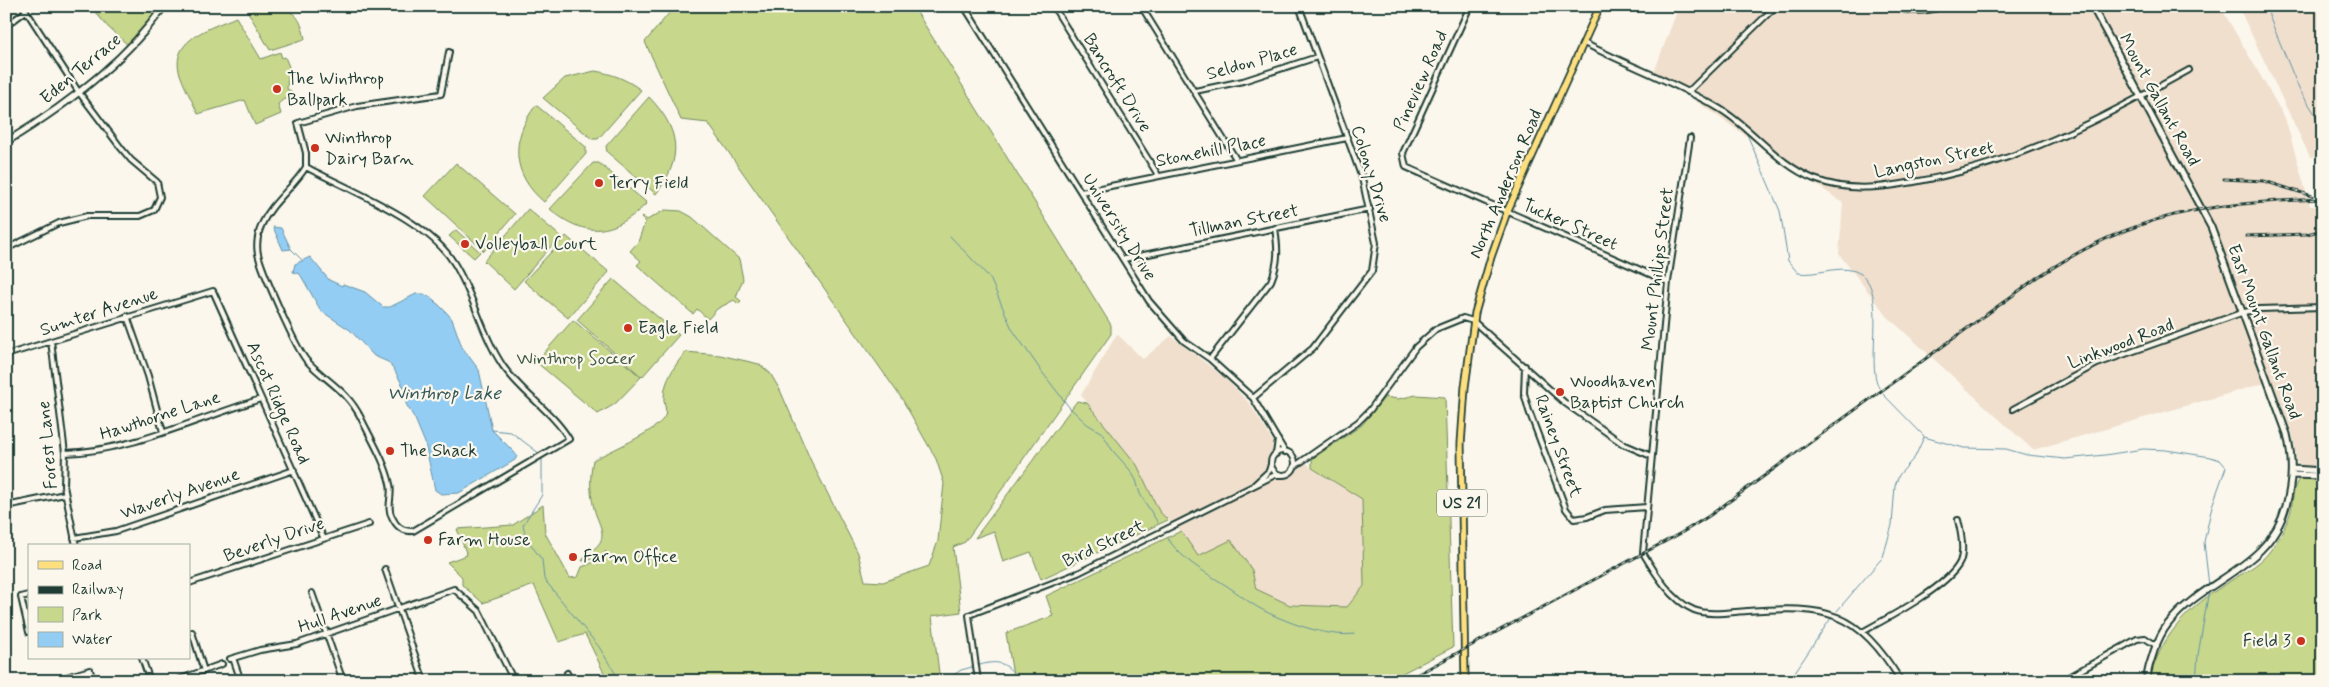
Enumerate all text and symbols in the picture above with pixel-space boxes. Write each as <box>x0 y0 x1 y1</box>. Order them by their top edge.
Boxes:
street label: Pineview Road <box>1388 27 1454 135</box>
street label: Eden Terrace <box>35 28 127 110</box>
street label: Bancroft Drive <box>1077 29 1157 137</box>
street label: Mount Gallant Road <box>2113 29 2205 171</box>
street label: Seldon Place <box>1204 38 1300 86</box>
place label: The Winthrop Ballpark <box>287 67 384 112</box>
marker: The Winthrop Ballpark <box>271 83 283 95</box>
street label: North Anderson Road <box>1464 106 1548 262</box>
street label: Colony Drive <box>1345 123 1397 225</box>
place label: Winthrop Dairy Barn <box>325 126 414 171</box>
street label: Stonehill Place <box>1154 129 1268 173</box>
street label: Langston Street <box>1872 136 1996 185</box>
marker: Winthrop Dairy Barn <box>309 142 321 154</box>
street label: University Drive <box>1076 169 1162 285</box>
place label: Terry Field <box>609 171 688 195</box>
marker: Terry Field <box>593 177 605 189</box>
street label: Mount Phillips Street <box>1636 186 1680 352</box>
street label: Tucker Street <box>1518 193 1622 257</box>
street label: Tillman Street <box>1187 199 1301 243</box>
place label: Volleyball Court <box>475 232 598 256</box>
marker: Volleyball Court <box>459 238 471 250</box>
street label: East Mount Gallant Road <box>2221 241 2307 423</box>
street label: Sumter Avenue <box>37 282 161 342</box>
street label: Linkwood Road <box>2065 313 2177 375</box>
place label: Eagle Field <box>638 316 718 340</box>
marker: Eagle Field <box>622 322 634 334</box>
street label: Ascot Ridge Road <box>239 338 316 468</box>
park label: Winthrop Soccer <box>516 347 636 371</box>
place label: Woodhaven Baptist Church <box>1570 370 1684 415</box>
water label: Winthrop Lake <box>387 381 502 406</box>
street label: Hawthorne Lane <box>97 385 223 447</box>
marker: Woodhaven Baptist Church <box>1554 386 1566 398</box>
street label: Rainey Street <box>1528 391 1588 501</box>
street label: Forest Lane <box>32 400 64 490</box>
place label: The Shack <box>400 439 477 463</box>
marker: The Shack <box>384 445 396 457</box>
street label: Waverly Avenue <box>117 462 243 526</box>
road number: US 21 <box>1437 489 1487 516</box>
street label: Beverly Drive <box>220 512 328 568</box>
street label: Bird Street <box>1059 514 1149 574</box>
place label: Farm House <box>438 528 530 552</box>
marker: Farm House <box>422 534 434 546</box>
legend <box>28 544 190 660</box>
place label: Farm Office <box>583 545 678 569</box>
marker: Farm Office <box>567 551 579 563</box>
text: Road <box>72 556 102 576</box>
text: Railway <box>72 580 124 600</box>
street label: Hull Avenue <box>295 589 385 639</box>
text: Park <box>72 606 102 626</box>
place label: Field 3 <box>2243 629 2291 653</box>
text: Water <box>72 630 112 650</box>
marker: Field 3 <box>2295 635 2307 647</box>

